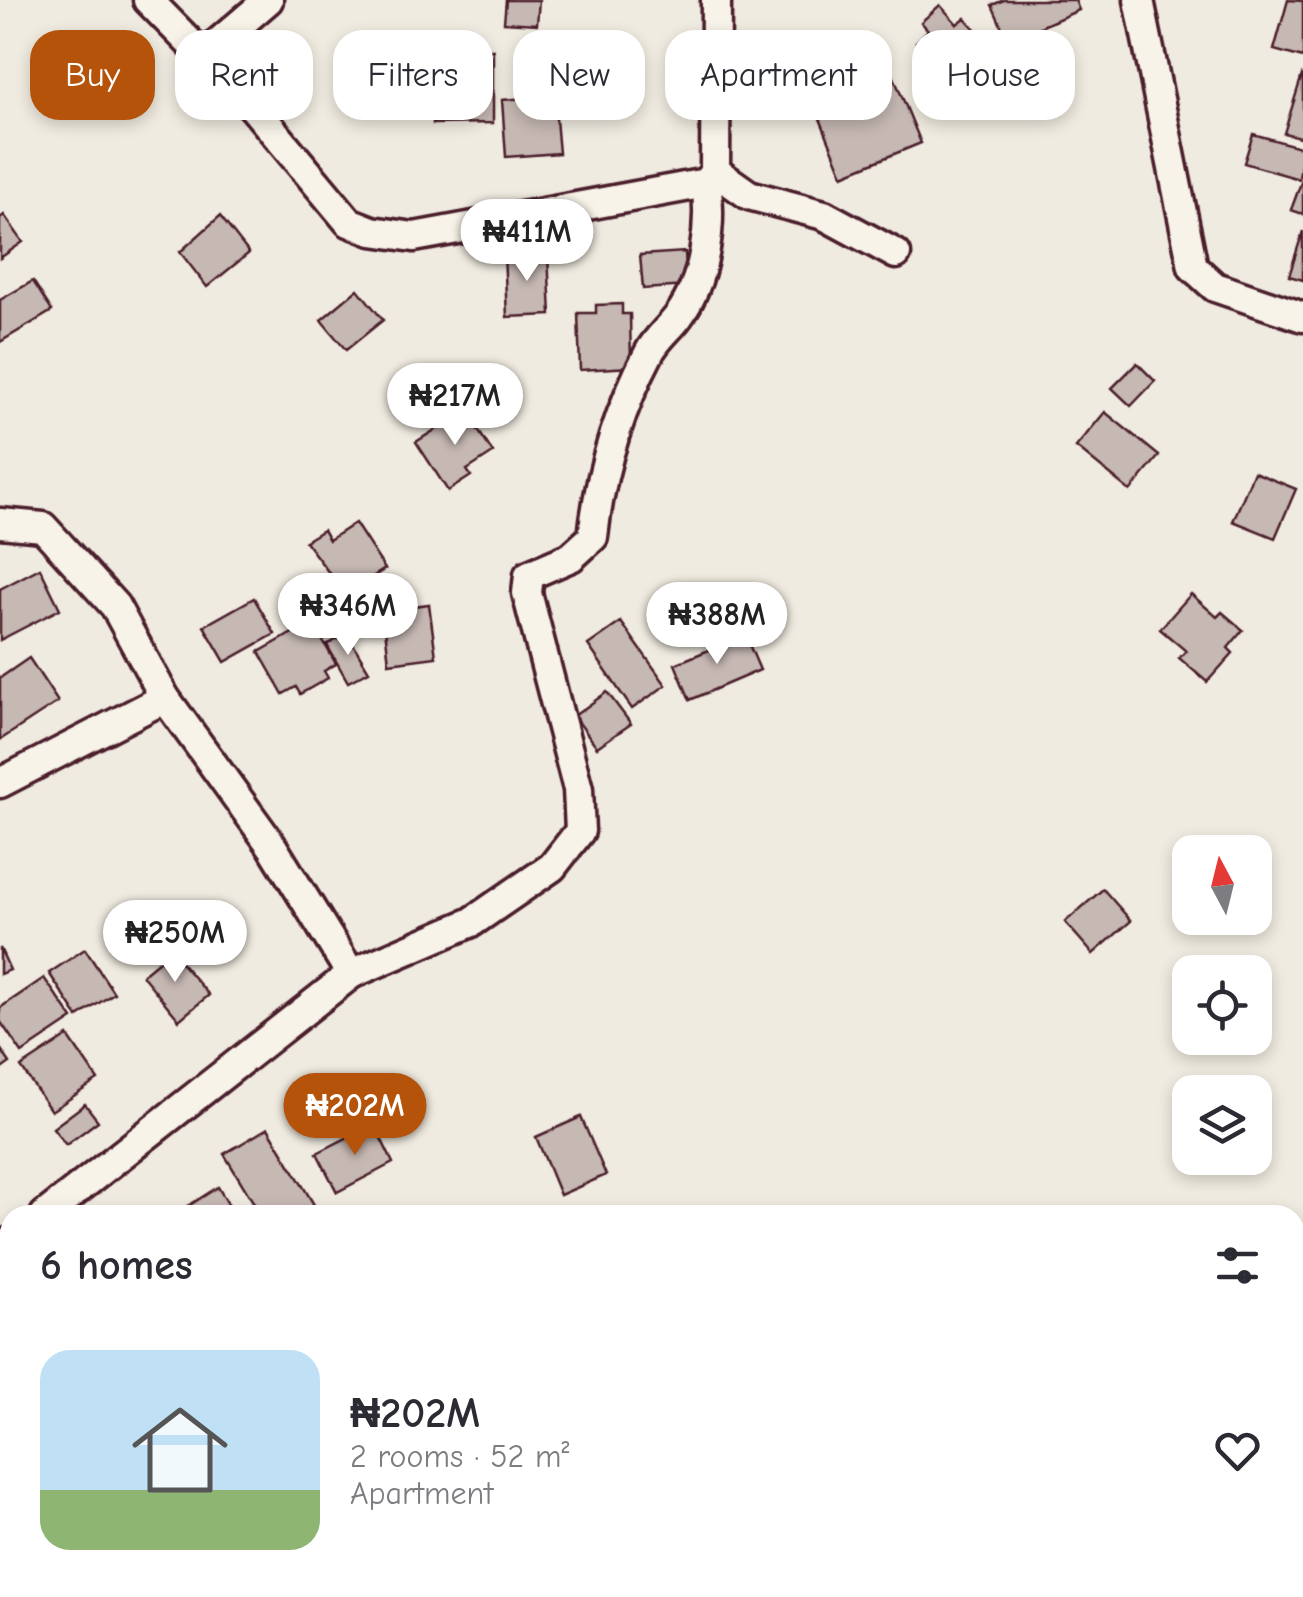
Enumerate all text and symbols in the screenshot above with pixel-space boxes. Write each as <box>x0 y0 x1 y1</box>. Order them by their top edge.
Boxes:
chip: Buy <box>30 30 155 120</box>
chip: Rent <box>175 30 313 120</box>
chip: Filters <box>333 30 493 120</box>
chip: New <box>513 30 645 120</box>
chip: Apartment <box>665 30 892 120</box>
chip: House <box>912 30 1075 120</box>
pin: ₦411M <box>457 199 597 284</box>
text: ₦411M <box>482 213 572 250</box>
pin: ₦217M <box>385 363 525 448</box>
text: ₦217M <box>409 377 501 414</box>
pin: ₦346M <box>278 573 418 658</box>
pin: ₦388M <box>647 582 787 667</box>
text: ₦346M <box>300 587 396 624</box>
text: ₦388M <box>668 596 766 633</box>
north arrow <box>1172 835 1272 935</box>
map controls <box>1172 835 1272 1175</box>
pin: ₦250M <box>105 900 245 985</box>
text: ₦250M <box>125 914 225 951</box>
button: locate <box>1172 955 1272 1055</box>
pin: ₦202M <box>285 1073 425 1158</box>
button: layers <box>1172 1075 1272 1175</box>
text: ₦202M <box>305 1087 405 1124</box>
icon: filters <box>1210 1238 1265 1293</box>
text: 6 homes <box>40 1241 193 1290</box>
text: ₦202M <box>350 1389 480 1438</box>
icon: home <box>120 1390 240 1510</box>
icon: heart <box>1210 1423 1265 1478</box>
text: 2 rooms · 52 m² <box>350 1438 569 1475</box>
text: Apartment <box>350 1475 493 1512</box>

